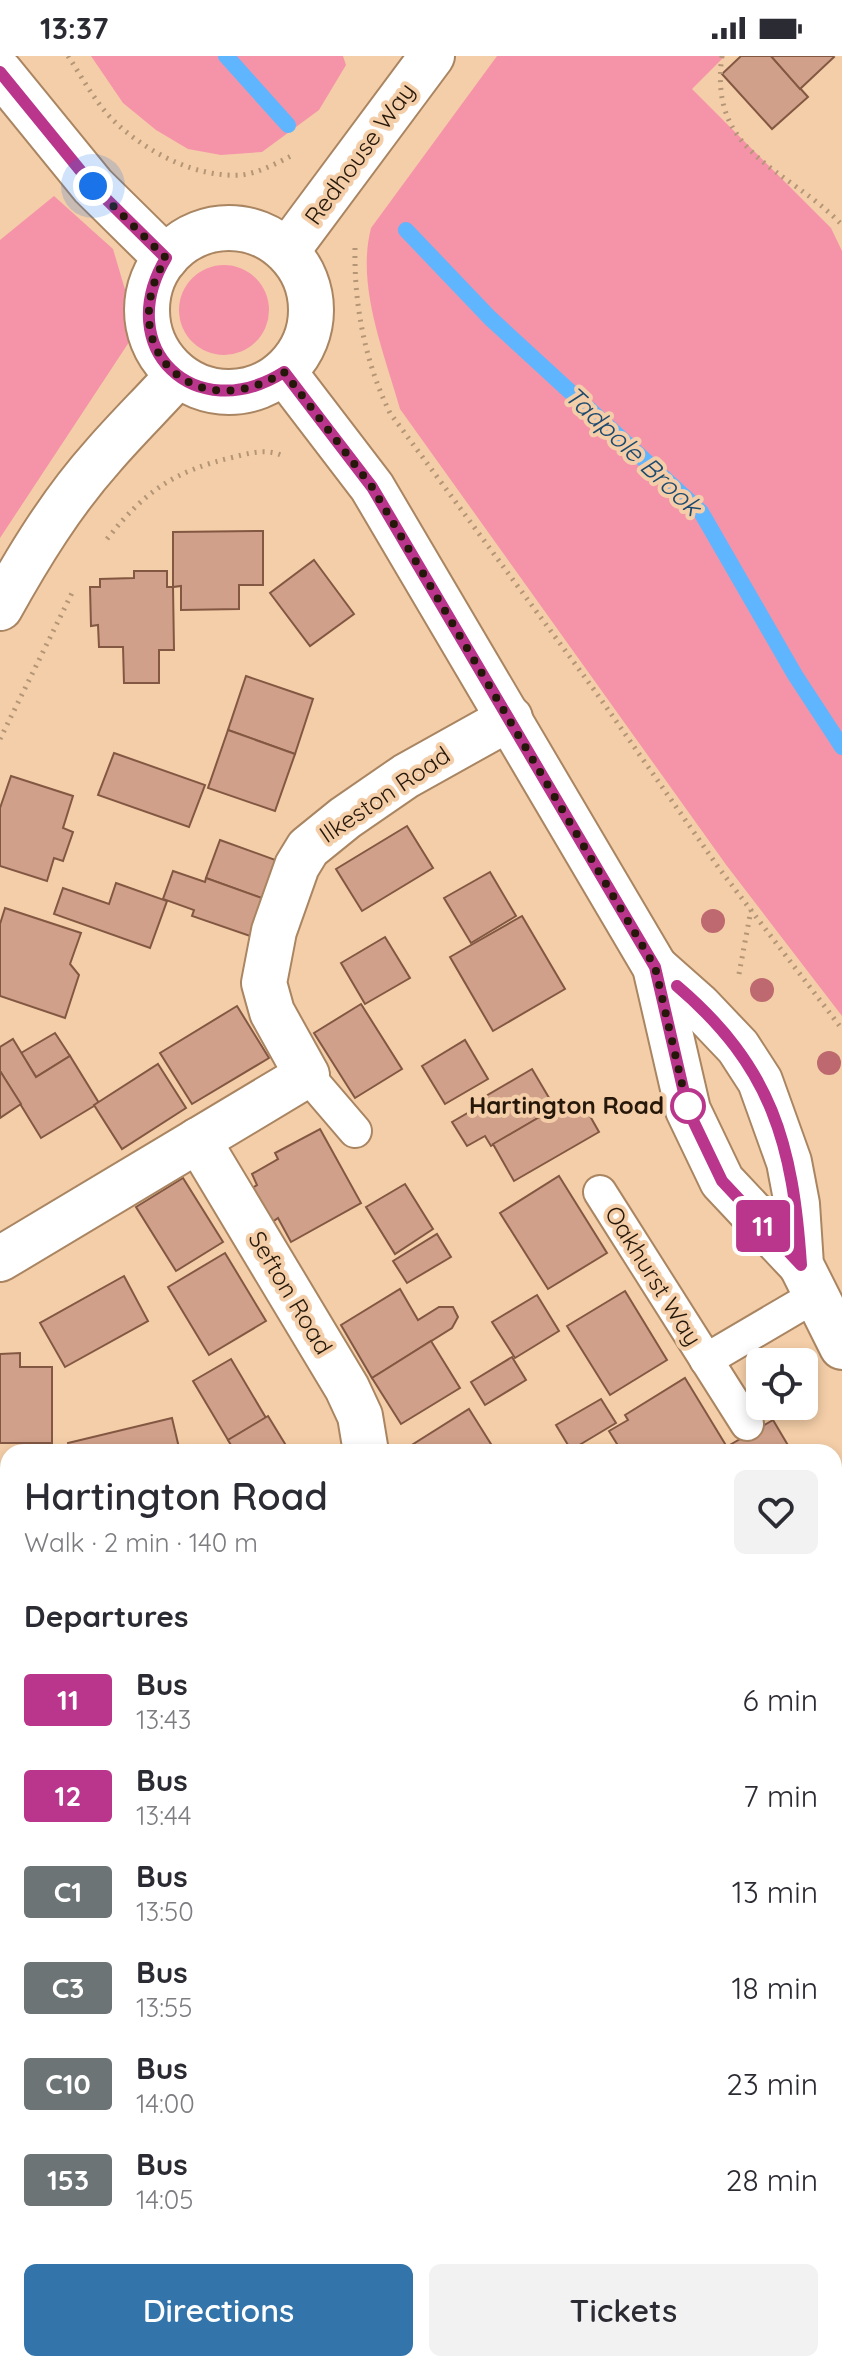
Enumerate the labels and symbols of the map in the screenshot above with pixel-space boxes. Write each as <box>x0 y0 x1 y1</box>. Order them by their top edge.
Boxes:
street label: Redhouse Way <box>298 76 421 230</box>
your location <box>73 166 113 206</box>
water label: Tadpole Brook <box>558 379 710 524</box>
street label: Ilkeston Road <box>313 739 455 849</box>
marker: Hartington Road <box>671 1089 705 1123</box>
place label: Hartington Road <box>469 1090 664 1120</box>
street label: Oakhurst Way <box>599 1200 709 1351</box>
line badge: 11 <box>727 1200 799 1252</box>
street label: Sefton Road <box>242 1226 339 1359</box>

